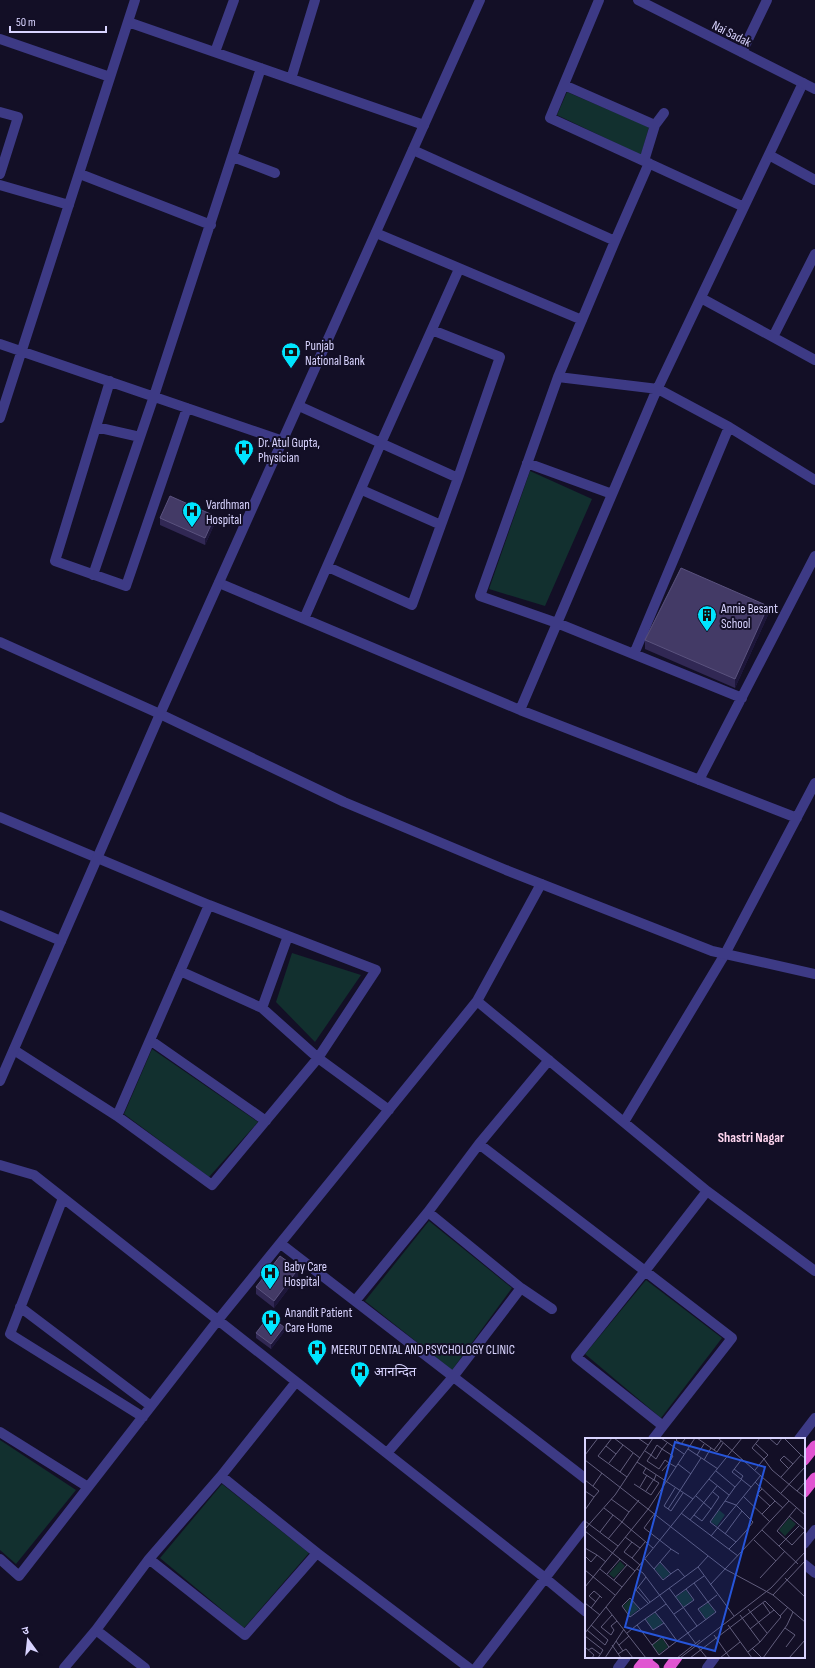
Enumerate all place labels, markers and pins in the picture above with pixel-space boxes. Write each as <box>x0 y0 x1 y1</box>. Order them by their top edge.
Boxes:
place label: Punjab National Bank <box>305 338 365 369</box>
bank icon: Punjab National Bank <box>280 341 302 369</box>
place label: Dr. Atul Gupta, Physician <box>258 435 320 466</box>
hospital icon: Dr. Atul Gupta, Physician <box>233 438 255 466</box>
place label: Vardhman Hospital <box>206 497 250 528</box>
hospital icon: Vardhman Hospital <box>181 500 203 528</box>
place label: Annie Besant School <box>720 601 778 632</box>
building icon: Annie Besant School <box>696 604 718 632</box>
place label: Baby Care Hospital <box>284 1259 327 1290</box>
hospital icon: Baby Care Hospital <box>259 1262 281 1290</box>
place label: Anandit Patient Care Home <box>284 1305 352 1336</box>
hospital icon: Anandit Patient Care Home <box>260 1308 282 1336</box>
hospital icon: MEERUT DENTAL AND PSYCHOLOGY CLINIC <box>306 1338 328 1366</box>
place label: MEERUT DENTAL AND PSYCHOLOGY CLINIC <box>331 1342 515 1358</box>
hospital icon: आनन्दित <box>349 1360 371 1388</box>
place label: आनन्दित <box>374 1364 417 1380</box>

